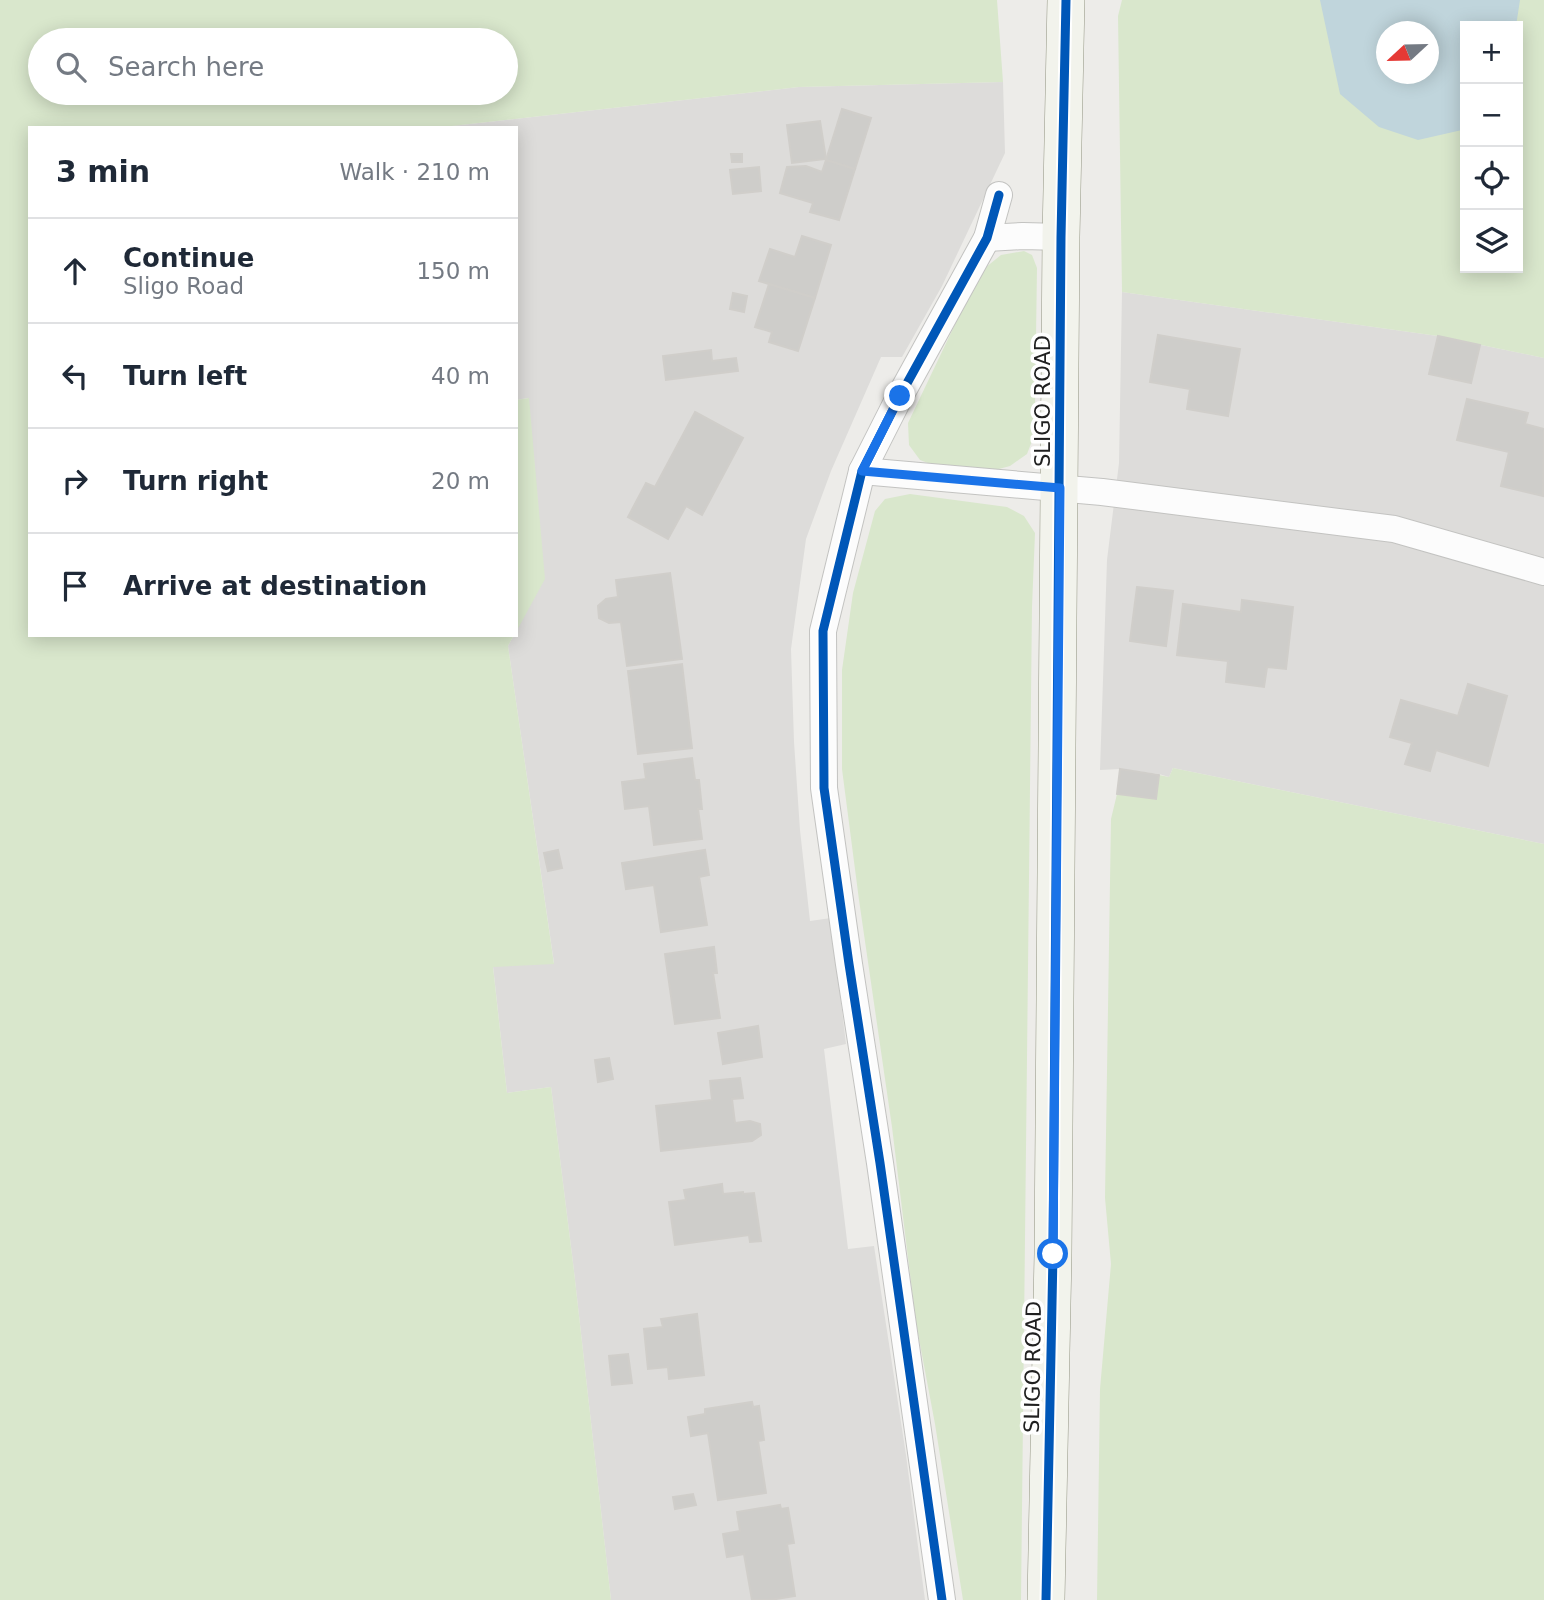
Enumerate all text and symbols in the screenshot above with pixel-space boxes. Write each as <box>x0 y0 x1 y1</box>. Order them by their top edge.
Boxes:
north arrow <box>1376 21 1439 84</box>
map controls <box>1460 21 1523 273</box>
button: + <box>1460 21 1523 84</box>
search box <box>28 28 518 105</box>
icon: search <box>52 48 90 86</box>
text: Search here <box>108 52 264 82</box>
button: − <box>1460 84 1523 147</box>
button: locate <box>1460 147 1523 210</box>
text: 3 min <box>56 154 150 189</box>
text: Walk · 210 m <box>339 159 490 185</box>
button: layers <box>1460 210 1523 273</box>
text: Continue <box>123 243 254 273</box>
icon: ahead <box>56 252 94 290</box>
text: 150 m <box>416 258 490 284</box>
text: Sligo Road <box>123 273 244 299</box>
street label: SLIGO ROAD <box>1031 335 1055 467</box>
icon: left <box>56 357 94 395</box>
text: Turn left <box>123 361 247 391</box>
text: 40 m <box>431 363 490 389</box>
route end <box>884 380 915 411</box>
icon: right <box>56 462 94 500</box>
text: Turn right <box>123 466 268 496</box>
text: 20 m <box>431 468 490 494</box>
icon: arrive <box>56 567 94 605</box>
text: Arrive at destination <box>123 571 427 601</box>
route start <box>1037 1238 1068 1269</box>
street label: SLIGO ROAD <box>1020 1301 1046 1433</box>

